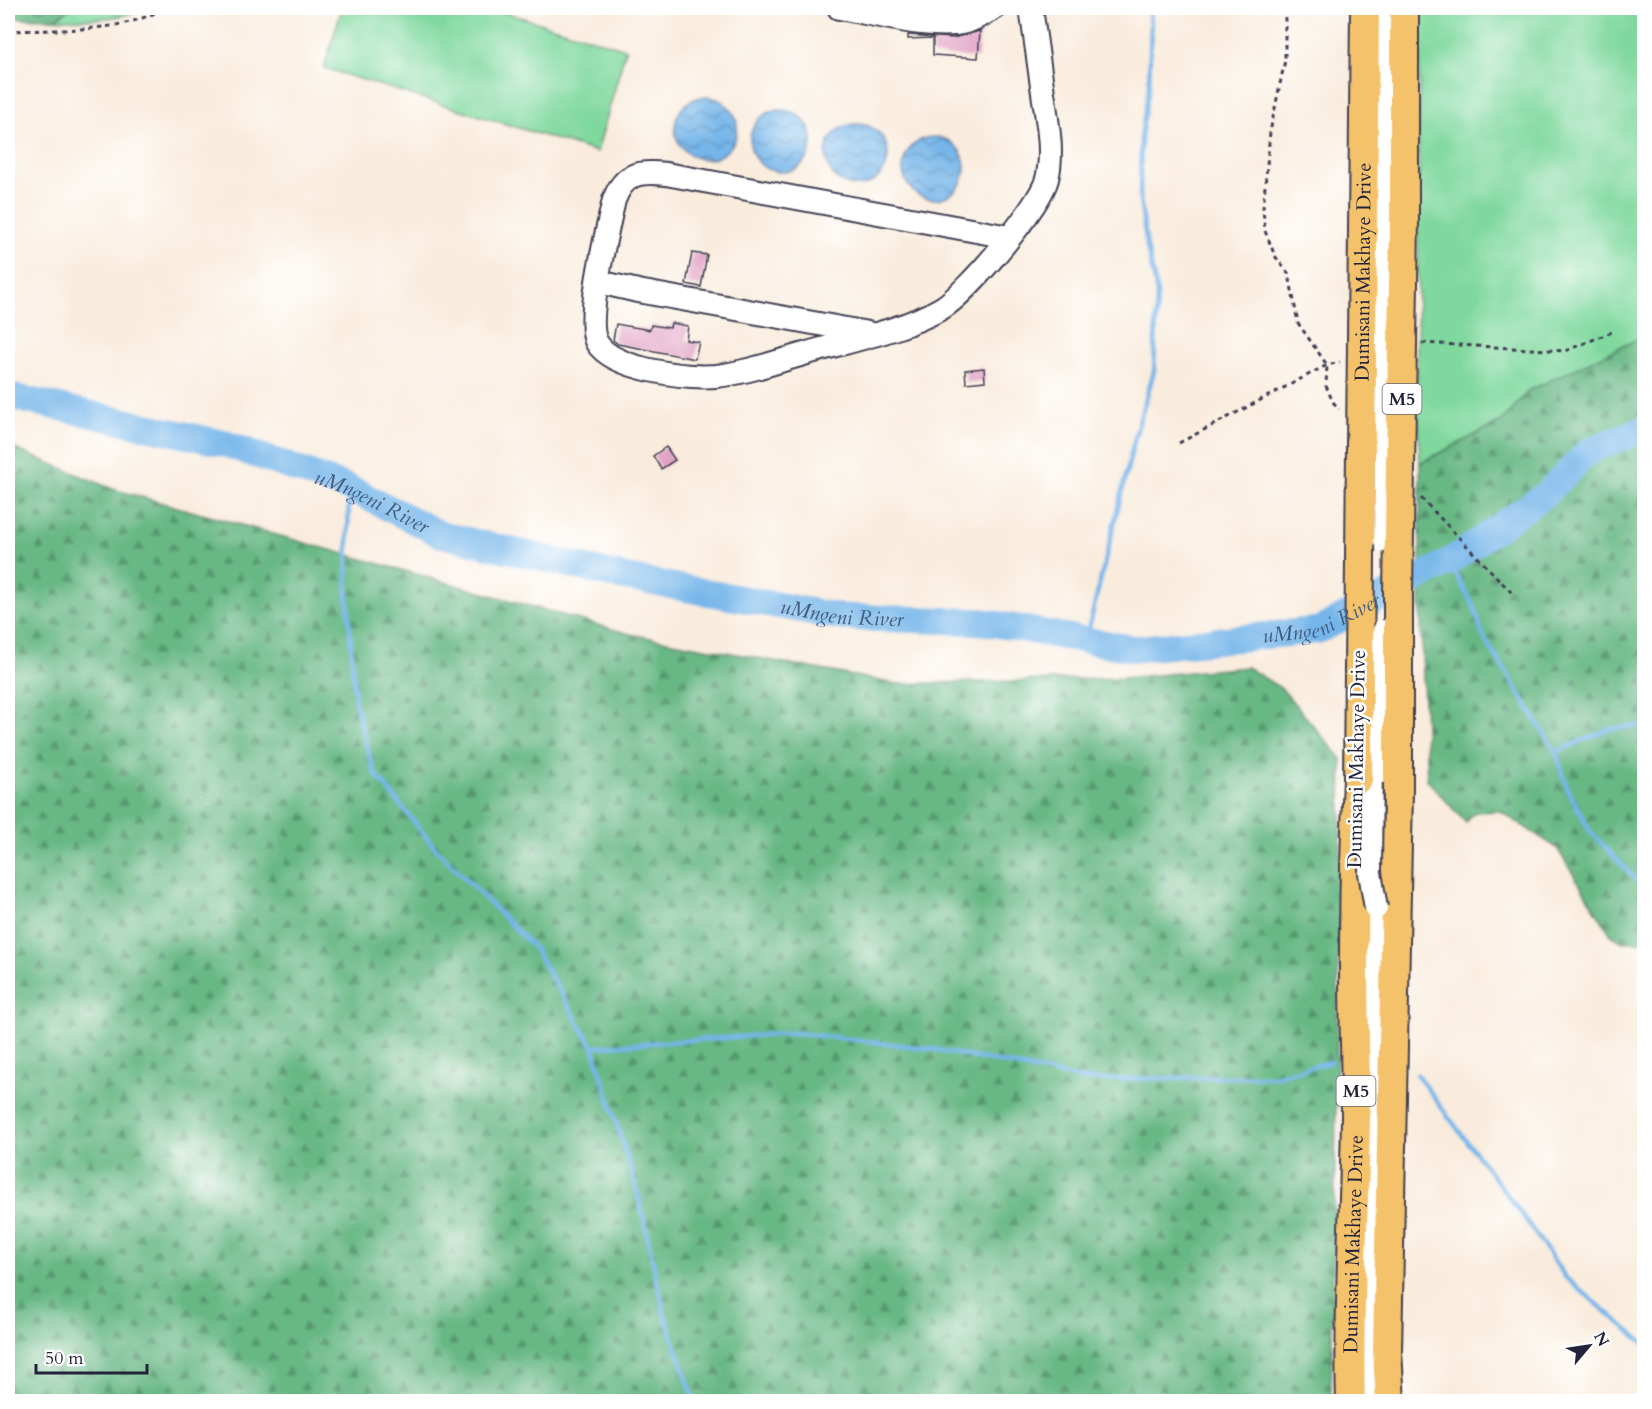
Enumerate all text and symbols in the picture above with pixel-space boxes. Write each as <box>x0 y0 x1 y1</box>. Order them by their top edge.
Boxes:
street label: Dumisani Makhaye Drive <box>1349 163 1378 382</box>
road number: M5 <box>1382 384 1422 414</box>
water label: uMngeni River <box>310 463 435 542</box>
water label: uMngeni River <box>1261 586 1386 651</box>
water label: uMngeni River <box>778 592 905 634</box>
street label: Dumisani Makhaye Drive <box>1341 649 1372 869</box>
road number: M5 <box>1336 1076 1376 1106</box>
street label: Dumisani Makhaye Drive <box>1337 1134 1370 1353</box>
north arrow <box>1559 1316 1619 1376</box>
text: N <box>1588 1328 1614 1351</box>
scale bar <box>36 1337 147 1375</box>
text: 50 m <box>45 1346 84 1371</box>

